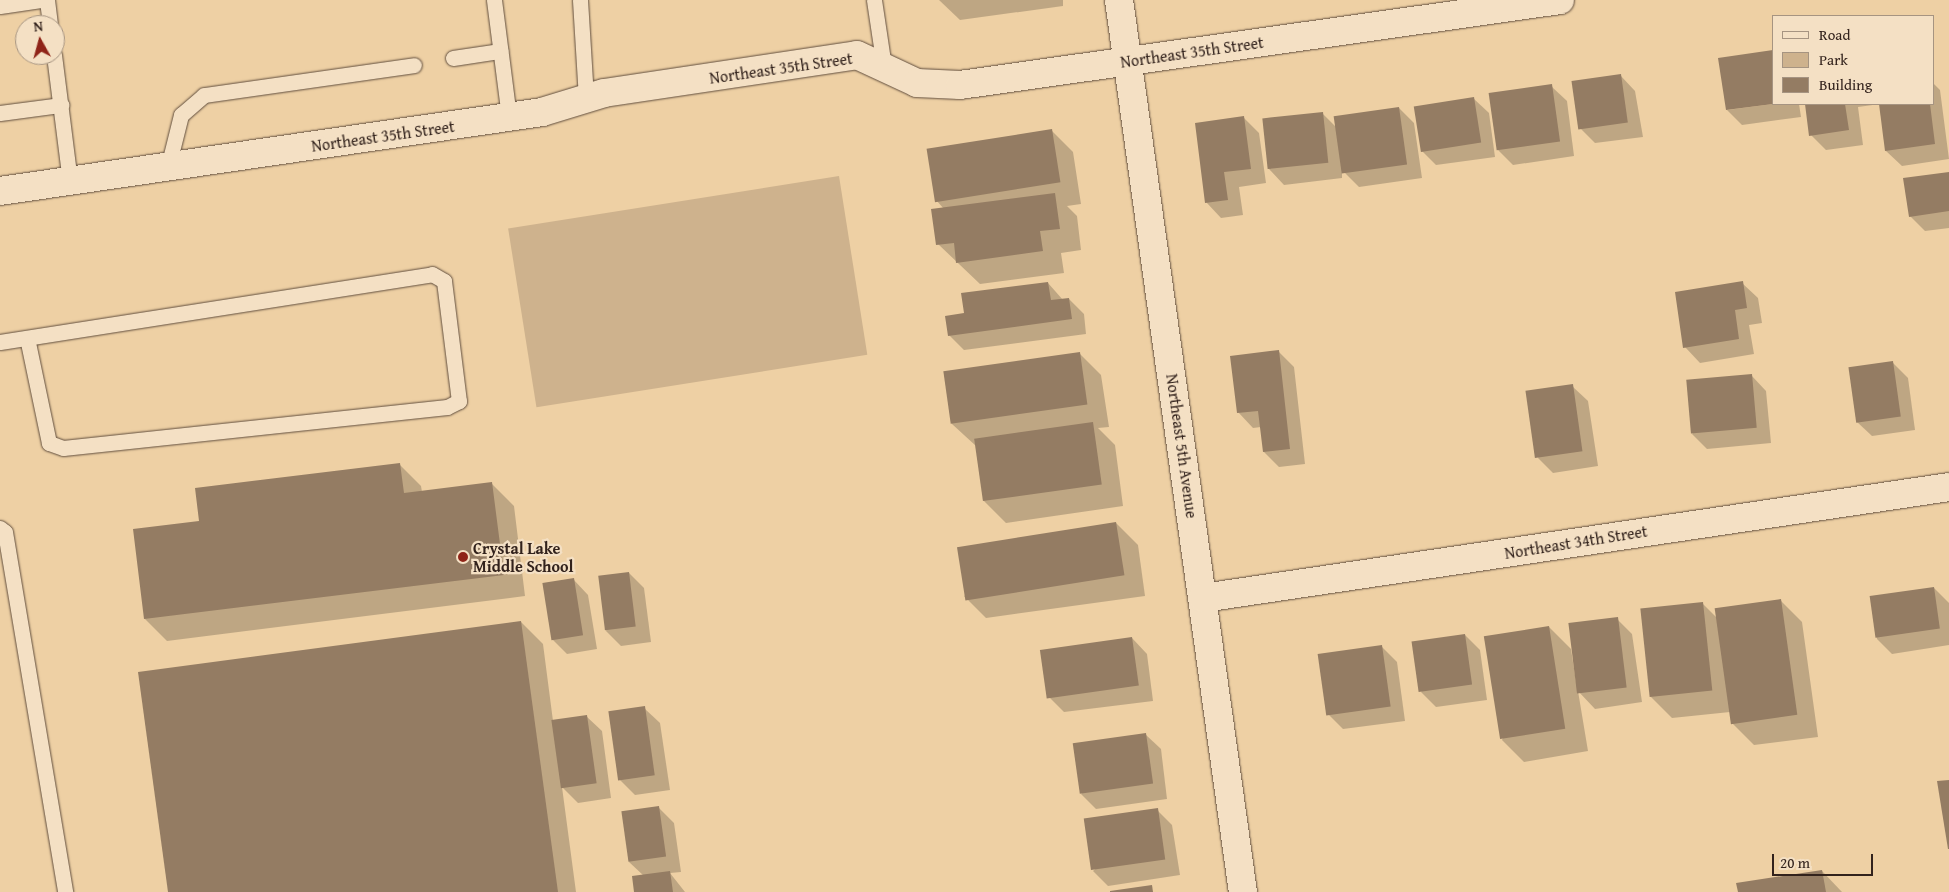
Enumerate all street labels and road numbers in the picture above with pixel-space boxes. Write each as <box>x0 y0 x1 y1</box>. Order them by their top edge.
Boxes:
street label: Northeast 35th Street <box>1119 32 1265 72</box>
street label: Northeast 35th Street <box>708 48 854 88</box>
street label: Northeast 35th Street <box>310 116 456 156</box>
street label: Northeast 5th Avenue <box>1162 373 1202 519</box>
street label: Northeast 34th Street <box>1503 521 1649 563</box>

